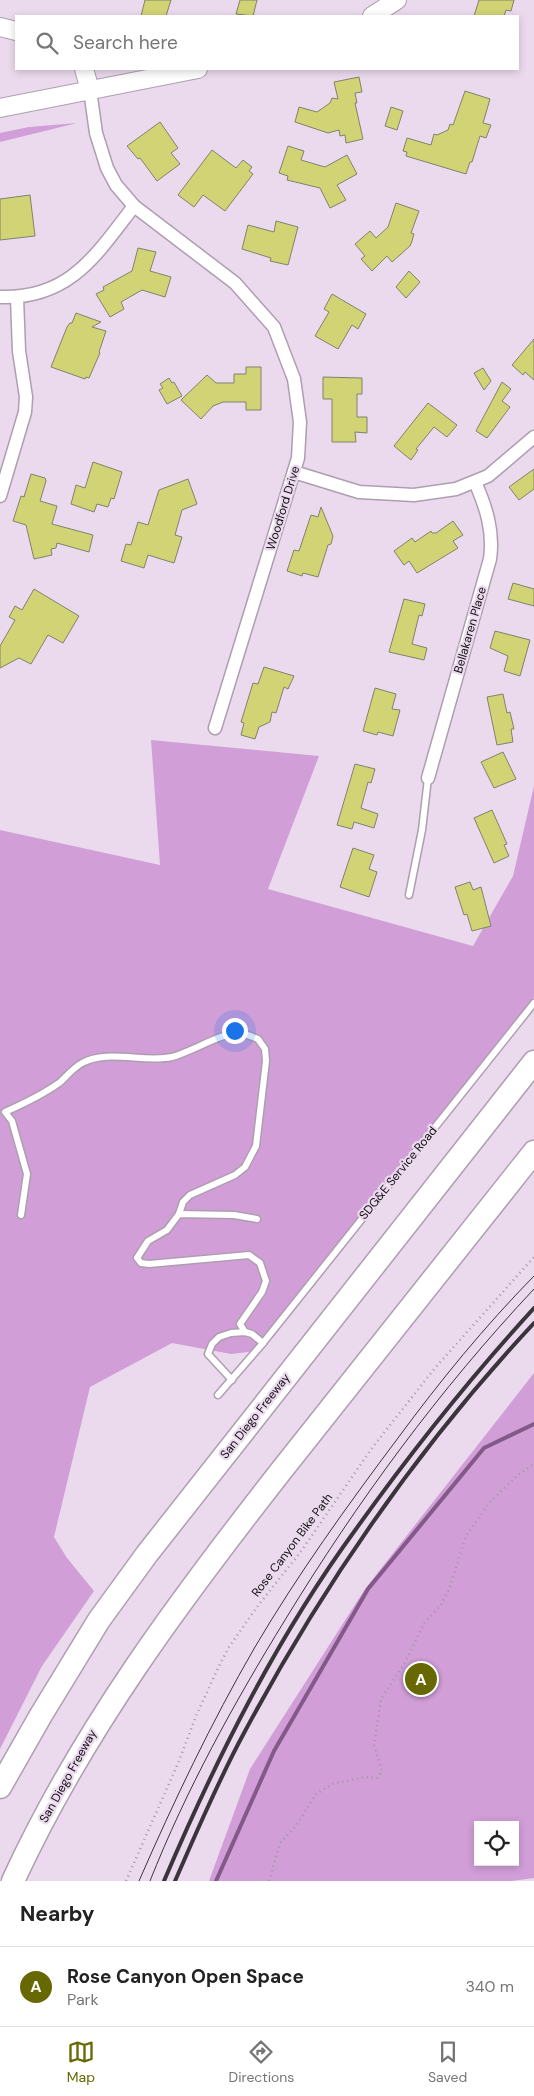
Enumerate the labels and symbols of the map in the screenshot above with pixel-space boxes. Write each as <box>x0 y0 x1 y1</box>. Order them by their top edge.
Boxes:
street label: Woodford Drive <box>263 464 303 552</box>
street label: Bellakaren Place <box>450 585 490 675</box>
your location <box>222 1018 248 1044</box>
street label: SDG&E Service Road <box>355 1123 441 1223</box>
street label: San Diego Freeway <box>217 1370 294 1462</box>
street label: Rose Canyon Bike Path <box>248 1490 336 1600</box>
pin: A <box>405 1660 437 1698</box>
street label: San Diego Freeway <box>36 1726 100 1825</box>

